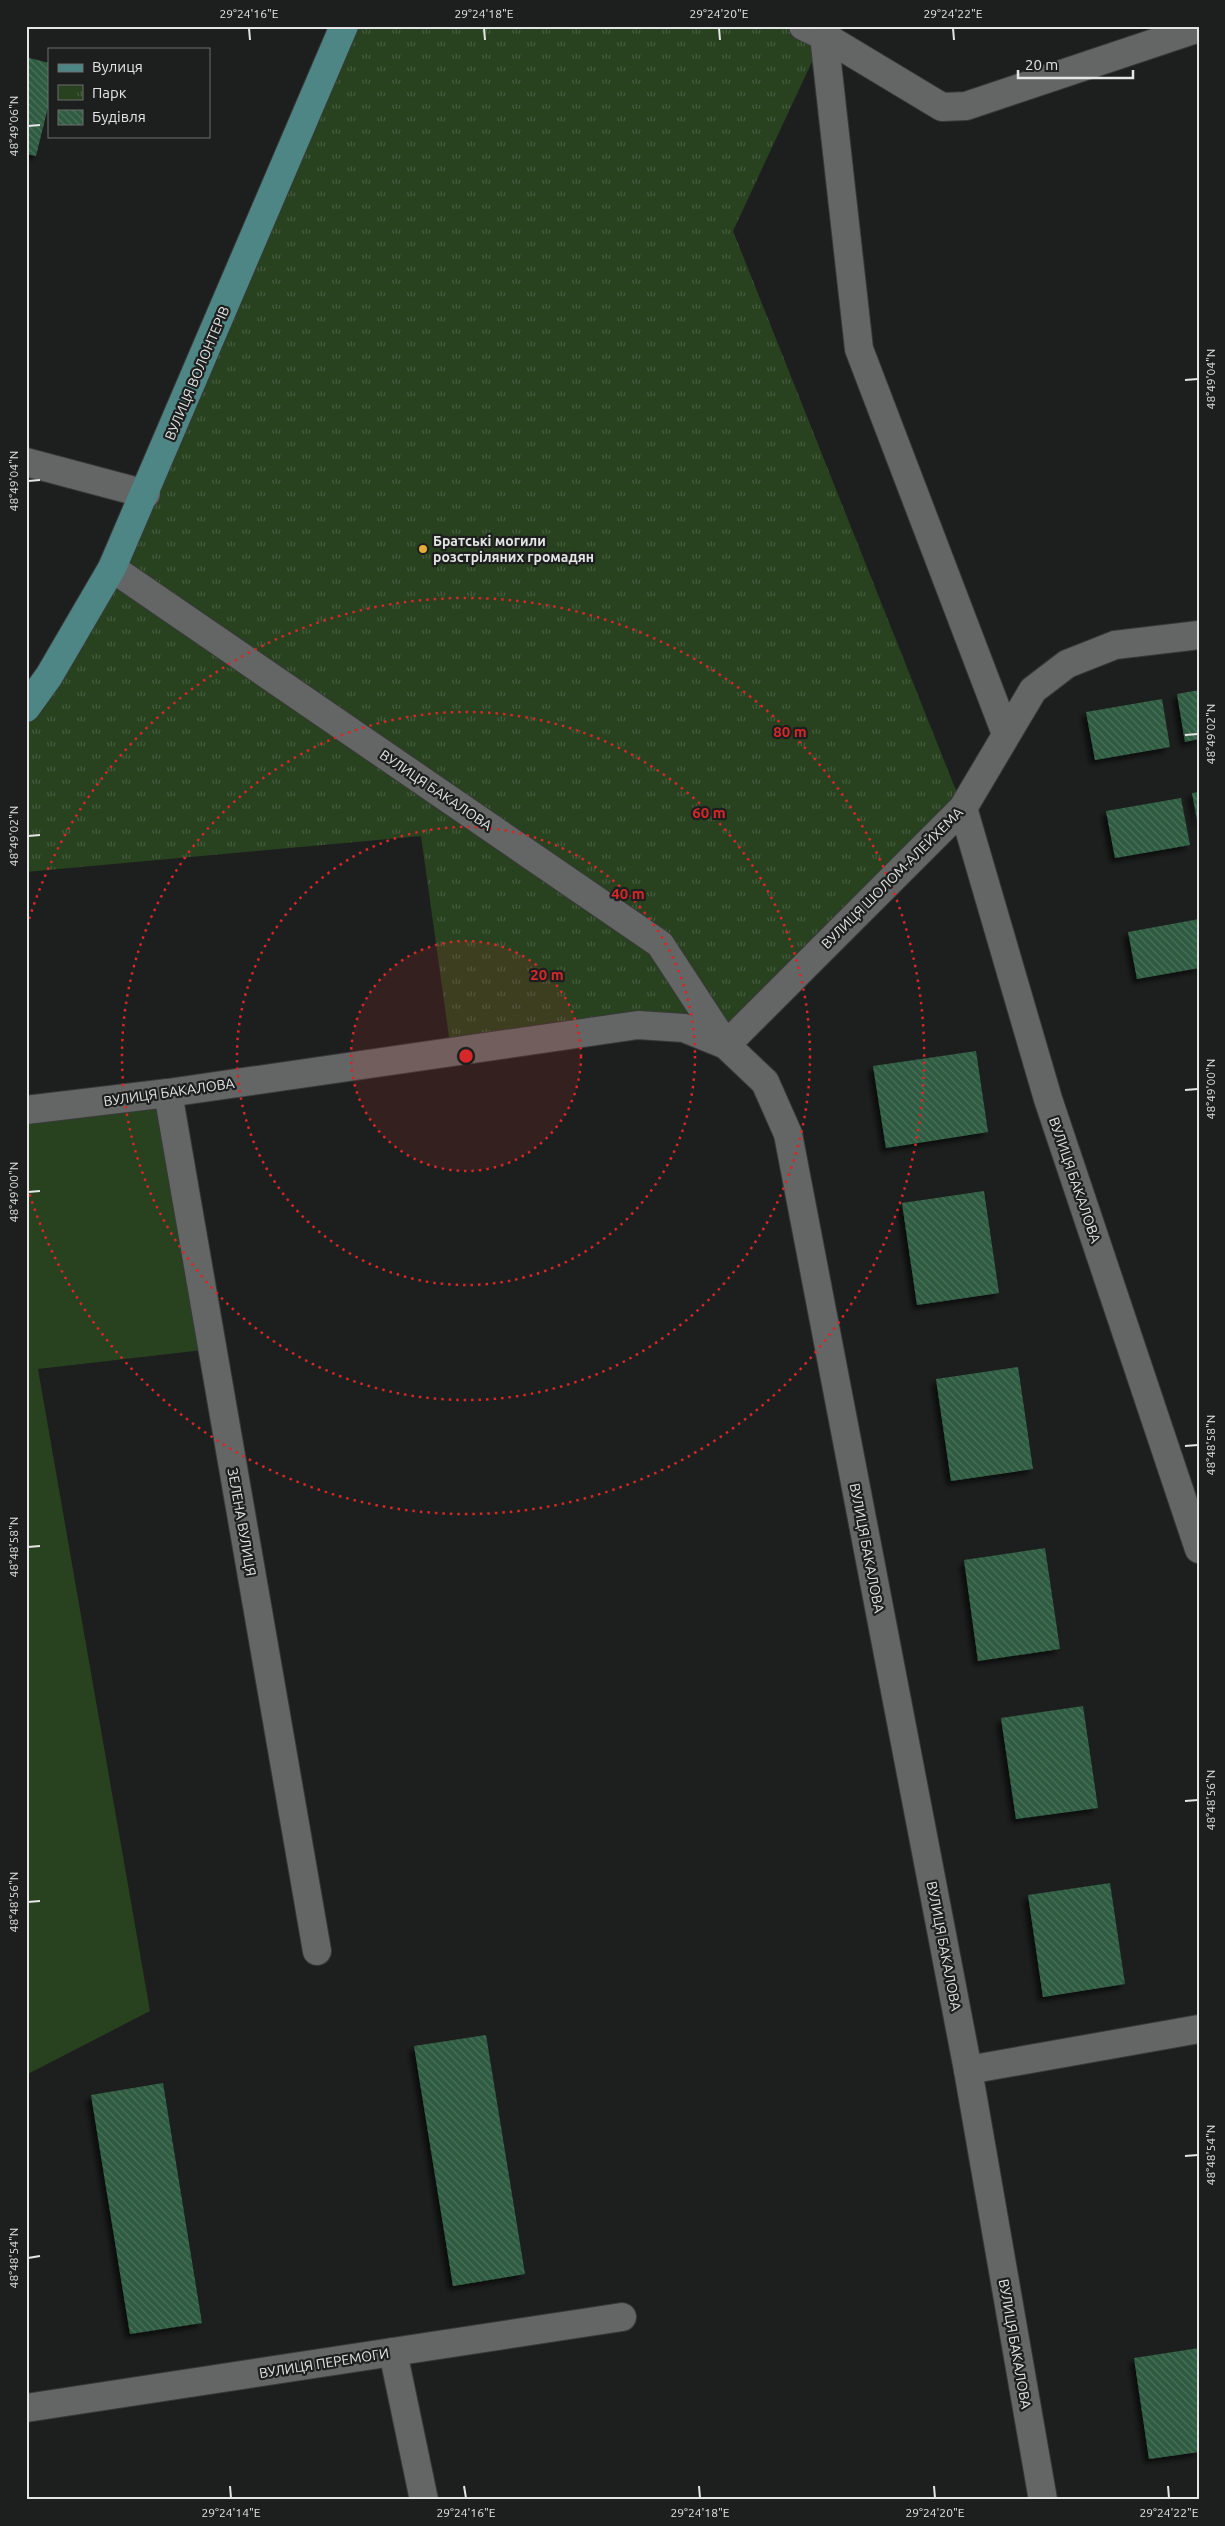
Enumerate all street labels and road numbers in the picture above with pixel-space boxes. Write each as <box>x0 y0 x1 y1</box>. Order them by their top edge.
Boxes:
street label: ВУЛИЦЯ ВОЛОНТЕРІВ <box>162 304 232 442</box>
street label: ВУЛИЦЯ БАКАЛОВА <box>377 746 495 834</box>
street label: ВУЛИЦЯ ШОЛОМ-АЛЕЙХЕМА <box>817 803 966 952</box>
street label: ВУЛИЦЯ БАКАЛОВА <box>103 1075 235 1109</box>
street label: ВУЛИЦЯ БАКАЛОВА <box>1046 1115 1104 1245</box>
street label: ЗЕЛЕНА ВУЛИЦЯ <box>225 1467 259 1577</box>
street label: ВУЛИЦЯ БАКАЛОВА <box>847 1482 887 1614</box>
street label: ВУЛИЦЯ БАКАЛОВА <box>924 1880 964 2012</box>
street label: ВУЛИЦЯ БАКАЛОВА <box>996 2278 1034 2410</box>
street label: ВУЛИЦЯ ПЕРЕМОГИ <box>258 2345 390 2381</box>

